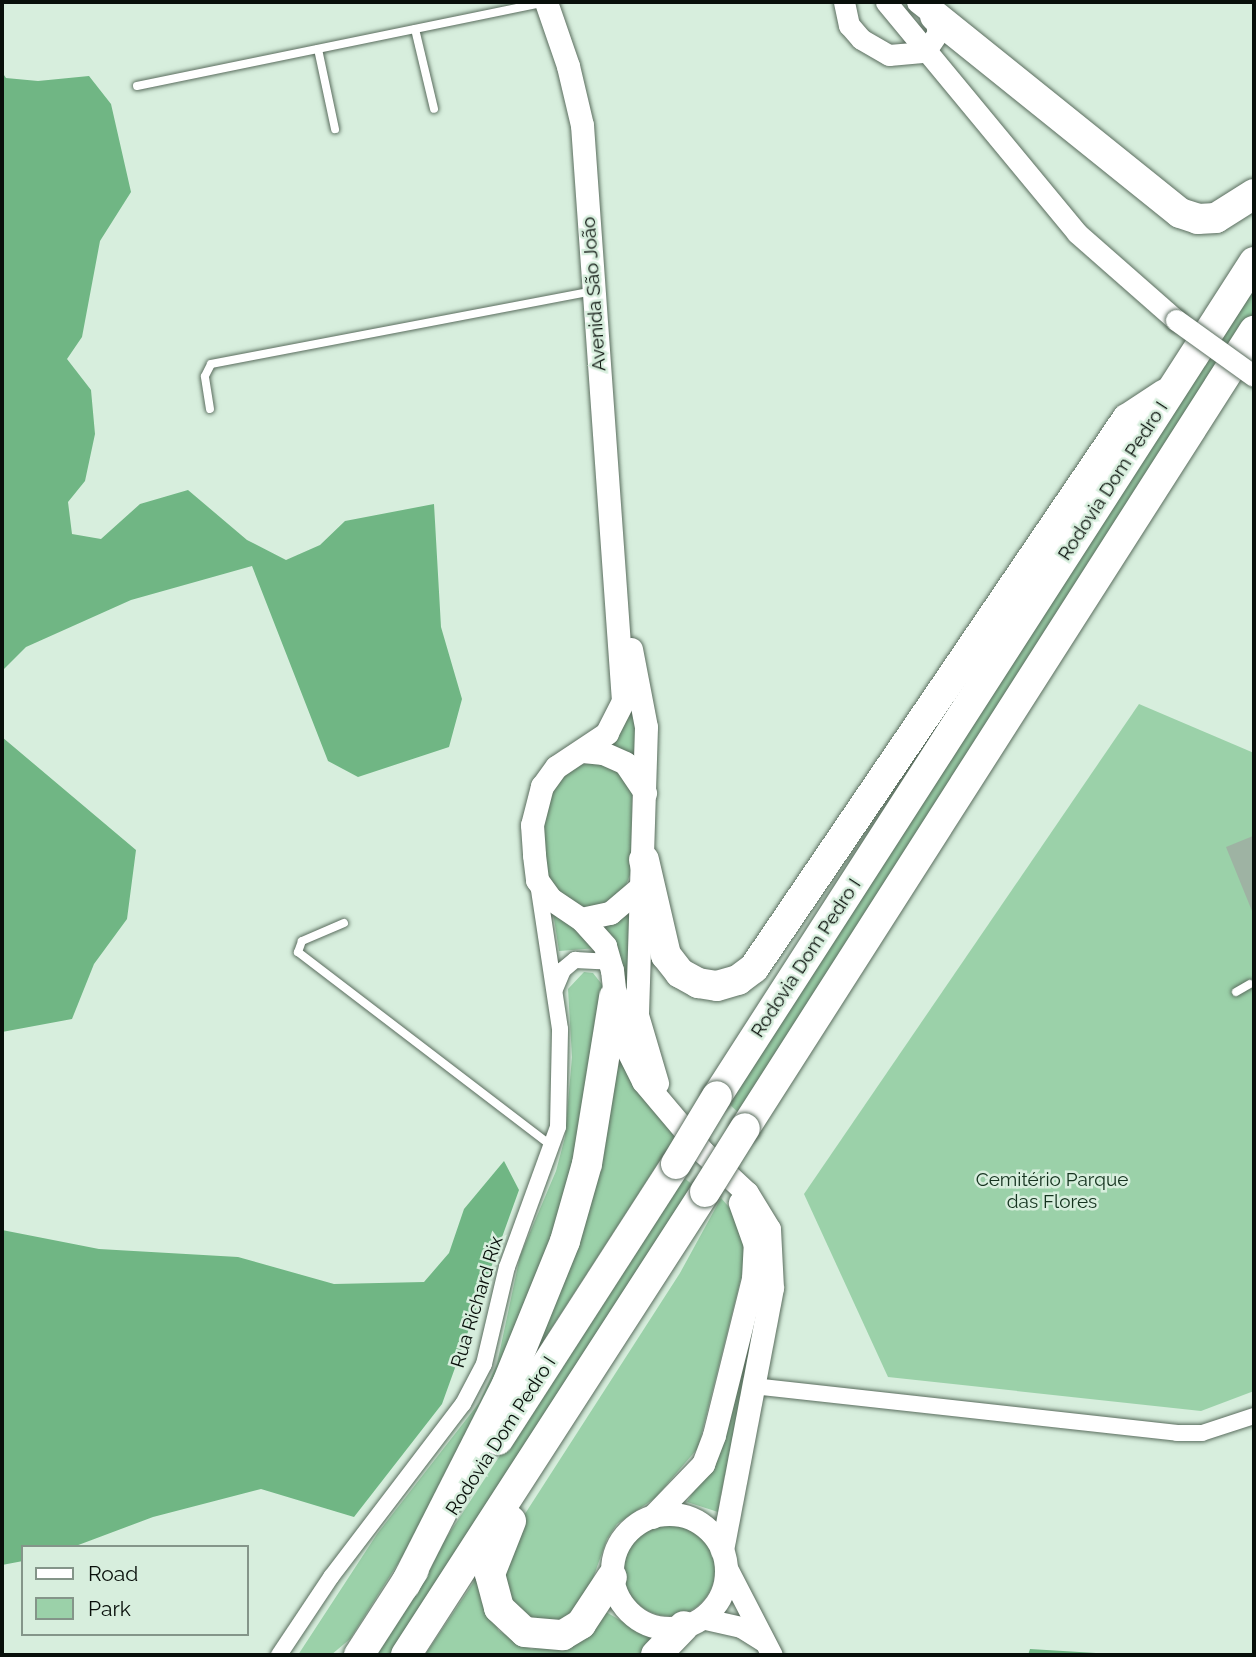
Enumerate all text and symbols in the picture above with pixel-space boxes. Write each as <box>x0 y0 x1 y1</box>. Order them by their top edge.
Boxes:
street label: Avenida São João <box>577 216 611 372</box>
street label: Rodovia Dom Pedro I <box>1053 397 1173 565</box>
street label: Rodovia Dom Pedro I <box>746 874 866 1042</box>
park label: Cemitério Parque das Flores <box>976 1169 1128 1213</box>
street label: Rua Richard Rix <box>446 1234 508 1370</box>
street label: Rodovia Dom Pedro I <box>441 1352 561 1520</box>
legend <box>21 1545 248 1636</box>
text: Road <box>88 1561 138 1586</box>
text: Park <box>88 1596 131 1621</box>

